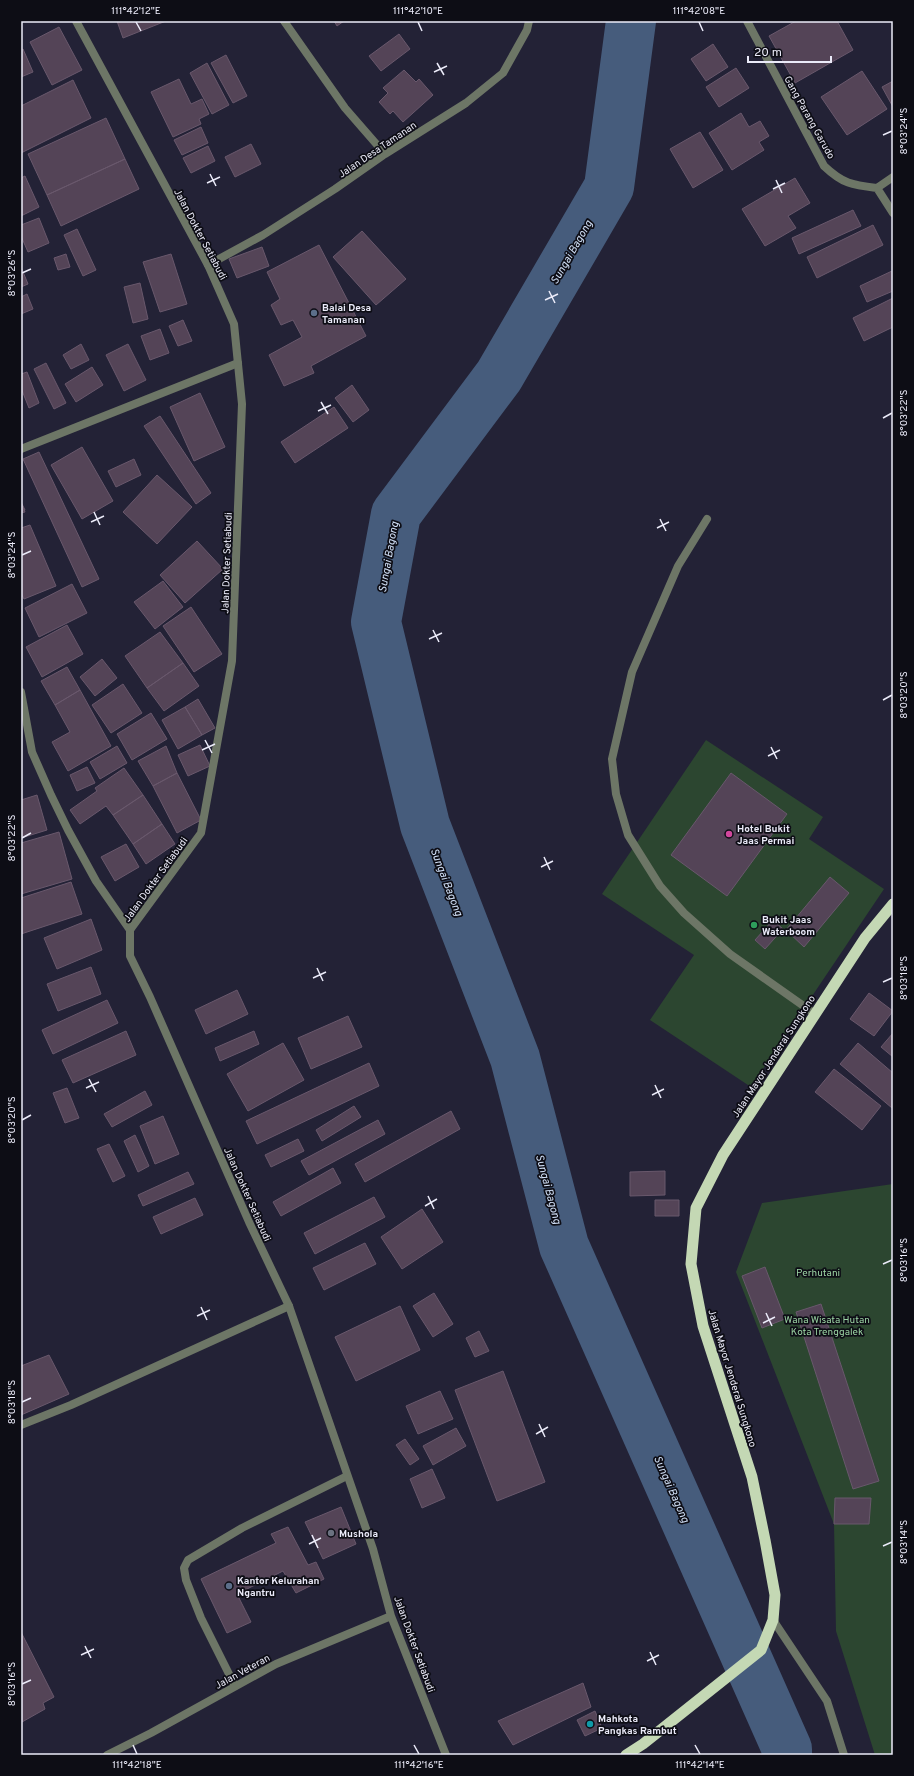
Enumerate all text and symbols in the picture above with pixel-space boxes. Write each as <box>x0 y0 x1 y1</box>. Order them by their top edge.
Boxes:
text: 111°42'12"E <box>111 5 161 18</box>
text: 111°42'10"E <box>393 5 443 18</box>
text: 111°42'08"E <box>673 5 725 18</box>
scale bar <box>748 38 831 64</box>
text: 20 m <box>754 45 782 61</box>
street label: Gang Parang Garudo <box>780 74 837 162</box>
text: 8°03'24"S <box>898 107 911 155</box>
street label: Jalan Desa Tamanan <box>336 119 419 181</box>
street label: Jalan Dokter Setiabudi <box>170 187 229 283</box>
water label: Sungai Bagong <box>548 217 596 287</box>
text: 8°03'26"S <box>6 250 19 296</box>
place label: Balai Desa Tamanan <box>322 302 371 327</box>
marker: Balai Desa Tamanan <box>309 308 319 318</box>
text: 8°03'22"S <box>898 389 911 437</box>
street label: Jalan Dokter Setiabudi <box>219 512 236 614</box>
water label: Sungai Bagong <box>376 520 402 594</box>
text: 8°03'24"S <box>6 531 19 579</box>
text: 8°03'20"S <box>898 671 911 719</box>
text: 8°03'22"S <box>6 814 19 862</box>
place label: Hotel Bukit Jaas Permai <box>737 823 794 848</box>
marker: Hotel Bukit Jaas Permai <box>724 829 734 839</box>
street label: Jalan Dokter Setiabudi <box>121 835 191 925</box>
water label: Sungai Bagong <box>427 846 466 919</box>
place label: Bukit Jaas Waterboom <box>762 914 815 939</box>
marker: Bukit Jaas Waterboom <box>749 920 759 930</box>
text: 8°03'18"S <box>898 956 911 1000</box>
street label: Jalan Mayor Jenderal Sungkono <box>730 993 819 1121</box>
text: 8°03'20"S <box>6 1096 19 1144</box>
street label: Jalan Dokter Setiabudi <box>220 1146 273 1244</box>
water label: Sungai Bagong <box>532 1153 564 1227</box>
text: 8°03'16"S <box>898 1238 911 1282</box>
park label: Perhutani <box>796 1267 840 1280</box>
street label: Jalan Mayor Jenderal Sungkono <box>704 1308 759 1449</box>
park label: Wana Wisata Hutan Kota Trenggalek <box>784 1314 870 1339</box>
text: 8°03'18"S <box>6 1380 19 1424</box>
water label: Sungai Bagong <box>650 1454 692 1526</box>
text: 8°03'14"S <box>898 1520 911 1564</box>
marker: Mushola <box>326 1528 336 1538</box>
place label: Mushola <box>339 1528 378 1541</box>
place label: Kantor Kelurahan Ngantru <box>237 1575 320 1600</box>
marker: Kantor Kelurahan Ngantru <box>224 1581 234 1591</box>
street label: Jalan Dokter Setiabudi <box>390 1595 437 1694</box>
street label: Jalan Veteran <box>213 1652 273 1693</box>
text: 8°03'16"S <box>6 1662 19 1706</box>
place label: Mahkota Pangkas Rambut <box>598 1713 677 1738</box>
marker: Mahkota Pangkas Rambut <box>585 1719 595 1729</box>
text: 111°42'18"E <box>112 1759 162 1772</box>
text: 111°42'16"E <box>394 1759 444 1772</box>
text: 111°42'14"E <box>675 1759 725 1772</box>

